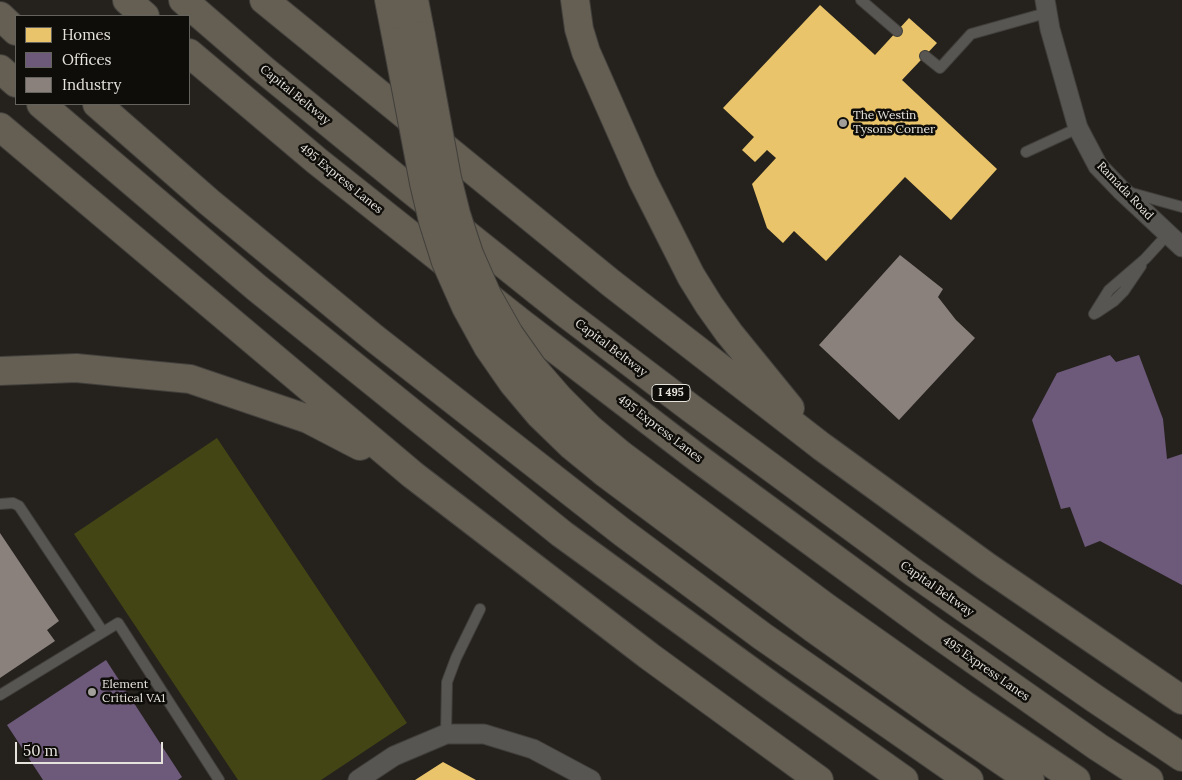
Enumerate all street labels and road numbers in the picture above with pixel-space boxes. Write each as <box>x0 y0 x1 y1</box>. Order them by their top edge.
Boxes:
street label: Capital Beltway <box>257 62 333 128</box>
street label: 495 Express Lanes <box>297 141 385 217</box>
street label: Ramada Road <box>1094 159 1156 223</box>
street label: Capital Beltway <box>572 316 650 380</box>
road number: I 495 <box>652 384 690 402</box>
street label: 495 Express Lanes <box>615 392 705 466</box>
street label: Capital Beltway <box>897 558 977 620</box>
street label: 495 Express Lanes <box>940 634 1032 704</box>

